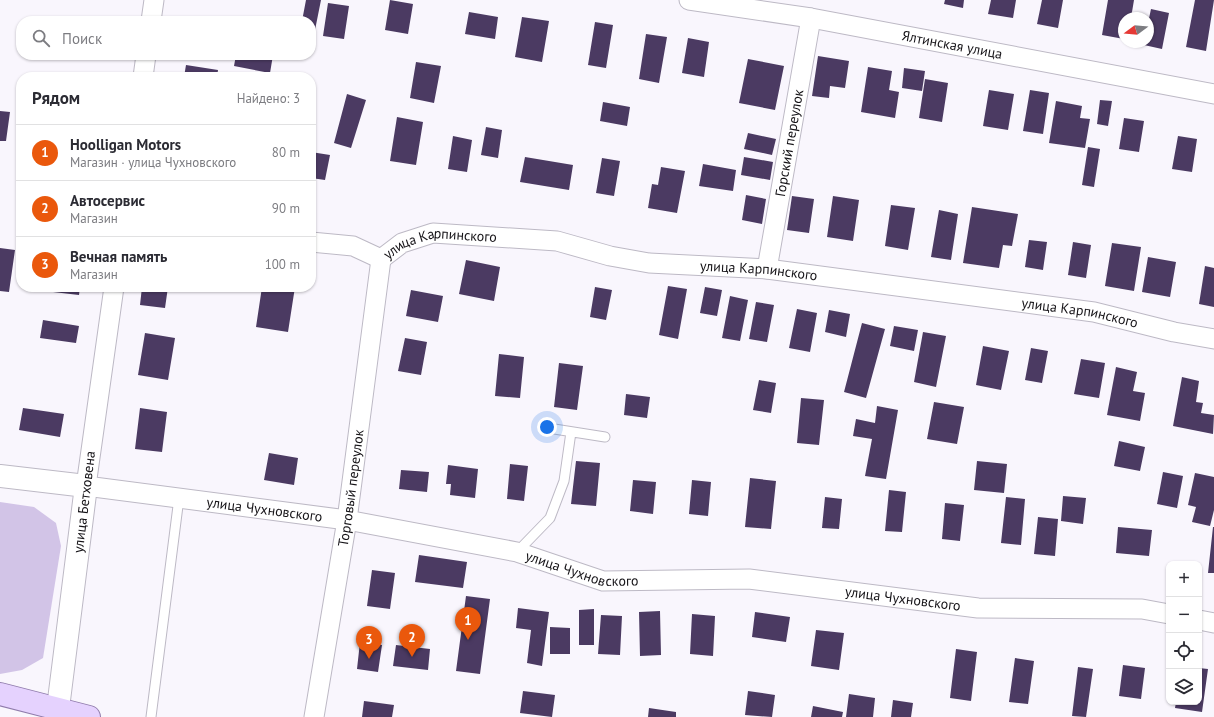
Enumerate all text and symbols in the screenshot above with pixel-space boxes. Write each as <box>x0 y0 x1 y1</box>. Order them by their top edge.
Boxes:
north arrow <box>1118 12 1154 48</box>
search box <box>16 16 316 60</box>
street label: Ялтинская улица <box>900 26 1004 63</box>
icon: search <box>30 27 52 49</box>
text: Поиск <box>62 29 102 48</box>
text: Рядом <box>32 87 80 109</box>
street label: Горский переулок <box>771 88 807 198</box>
text: Найдено: 3 <box>237 90 300 107</box>
text: Hoolligan Motors <box>70 135 181 154</box>
text: 1 <box>41 144 49 161</box>
text: 80 m <box>272 144 300 161</box>
text: Магазин · улица Чухновского <box>70 154 236 171</box>
text: Автосервис <box>70 191 145 210</box>
text: 2 <box>41 200 49 217</box>
text: 90 m <box>272 200 300 217</box>
text: Магазин <box>70 210 118 227</box>
street label: улица Карпинского <box>379 224 497 263</box>
text: Вечная память <box>70 247 167 266</box>
text: 3 <box>41 256 49 273</box>
text: 100 m <box>265 256 300 273</box>
street label: улица Карпинского <box>699 257 819 285</box>
text: Магазин <box>70 266 118 283</box>
street label: улица Карпинского <box>1020 294 1140 332</box>
your location <box>537 417 557 437</box>
street label: Торговый переулок <box>334 428 368 548</box>
street label: улица Бетховена <box>69 450 99 554</box>
street label: улица Чухновского <box>206 493 323 526</box>
street label: улица Чухновского <box>523 547 638 590</box>
map controls <box>1166 561 1202 705</box>
button: + <box>1166 561 1202 597</box>
street label: улица Чухновского <box>844 582 962 615</box>
button: − <box>1166 597 1202 633</box>
pin: 1 <box>455 607 481 640</box>
pin: 2 <box>399 624 425 657</box>
pin: 3 <box>356 626 382 659</box>
button: locate <box>1166 633 1202 669</box>
button: layers <box>1166 669 1202 705</box>

